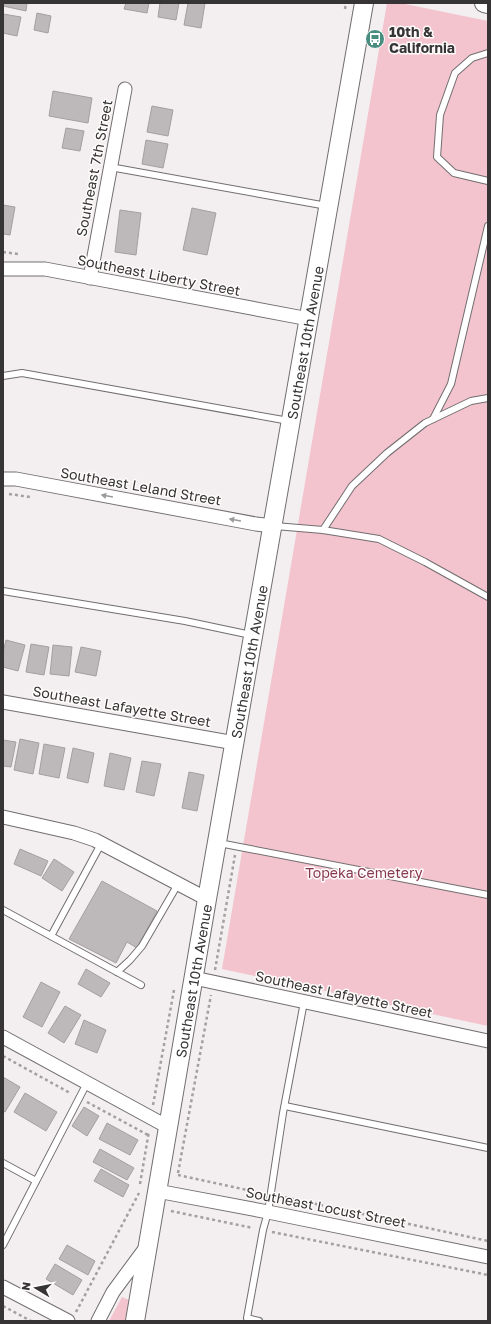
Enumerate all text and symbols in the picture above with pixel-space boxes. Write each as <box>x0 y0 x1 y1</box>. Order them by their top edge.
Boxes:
place label: 10th & California <box>389 23 455 56</box>
bus stop icon: 10th & California <box>364 28 386 50</box>
street label: Southeast 7th Street <box>72 98 116 238</box>
street label: Southeast Liberty Street <box>76 251 242 299</box>
street label: Southeast 10th Avenue <box>283 265 326 421</box>
street label: Southeast Leland Street <box>59 463 223 509</box>
one-way arrow <box>101 493 113 499</box>
one-way arrow <box>229 516 241 522</box>
street label: Southeast 10th Avenue <box>227 584 270 740</box>
street label: Southeast Lafayette Street <box>31 682 213 730</box>
park label: Topeka Cemetery <box>305 864 423 881</box>
street label: Southeast 10th Avenue <box>172 903 214 1059</box>
street label: Southeast Lafayette Street <box>254 967 434 1021</box>
street label: Southeast Locust Street <box>244 1183 408 1231</box>
north arrow <box>16 1268 56 1308</box>
text: N <box>19 1281 33 1291</box>

